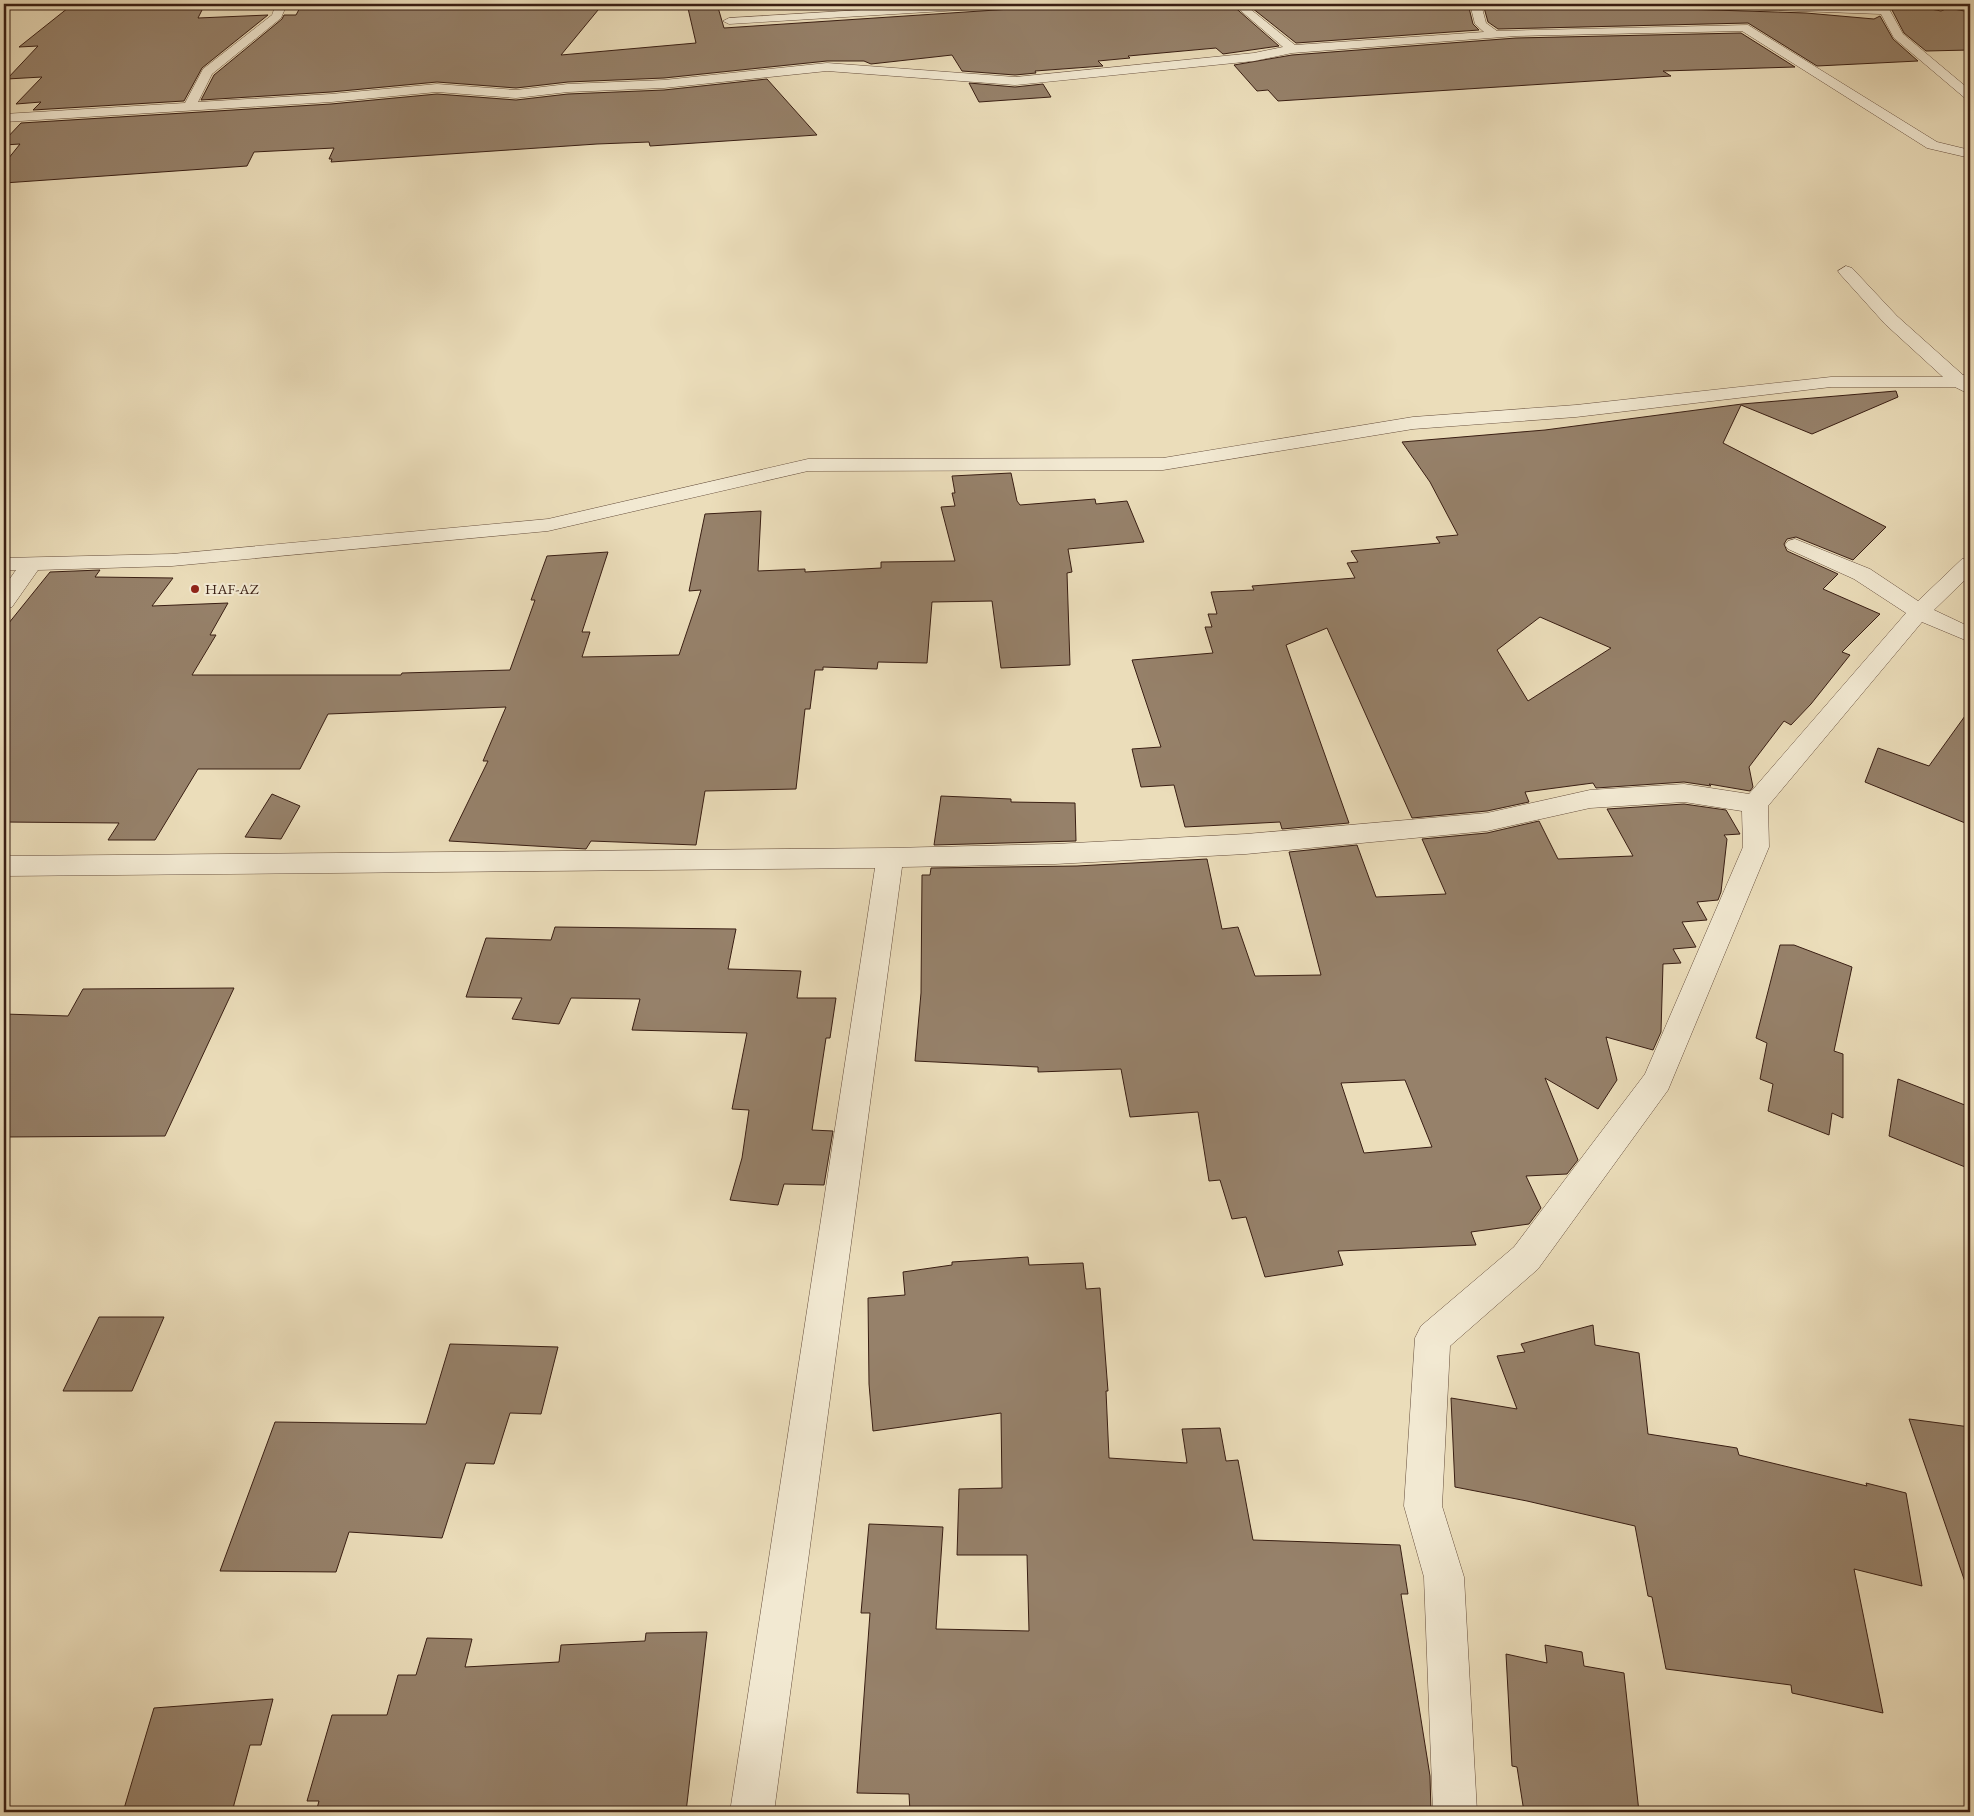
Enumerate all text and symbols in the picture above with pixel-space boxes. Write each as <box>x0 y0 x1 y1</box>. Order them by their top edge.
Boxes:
place label: HAF-AZ <box>205 579 259 598</box>
marker: HAF-AZ <box>189 583 201 595</box>

